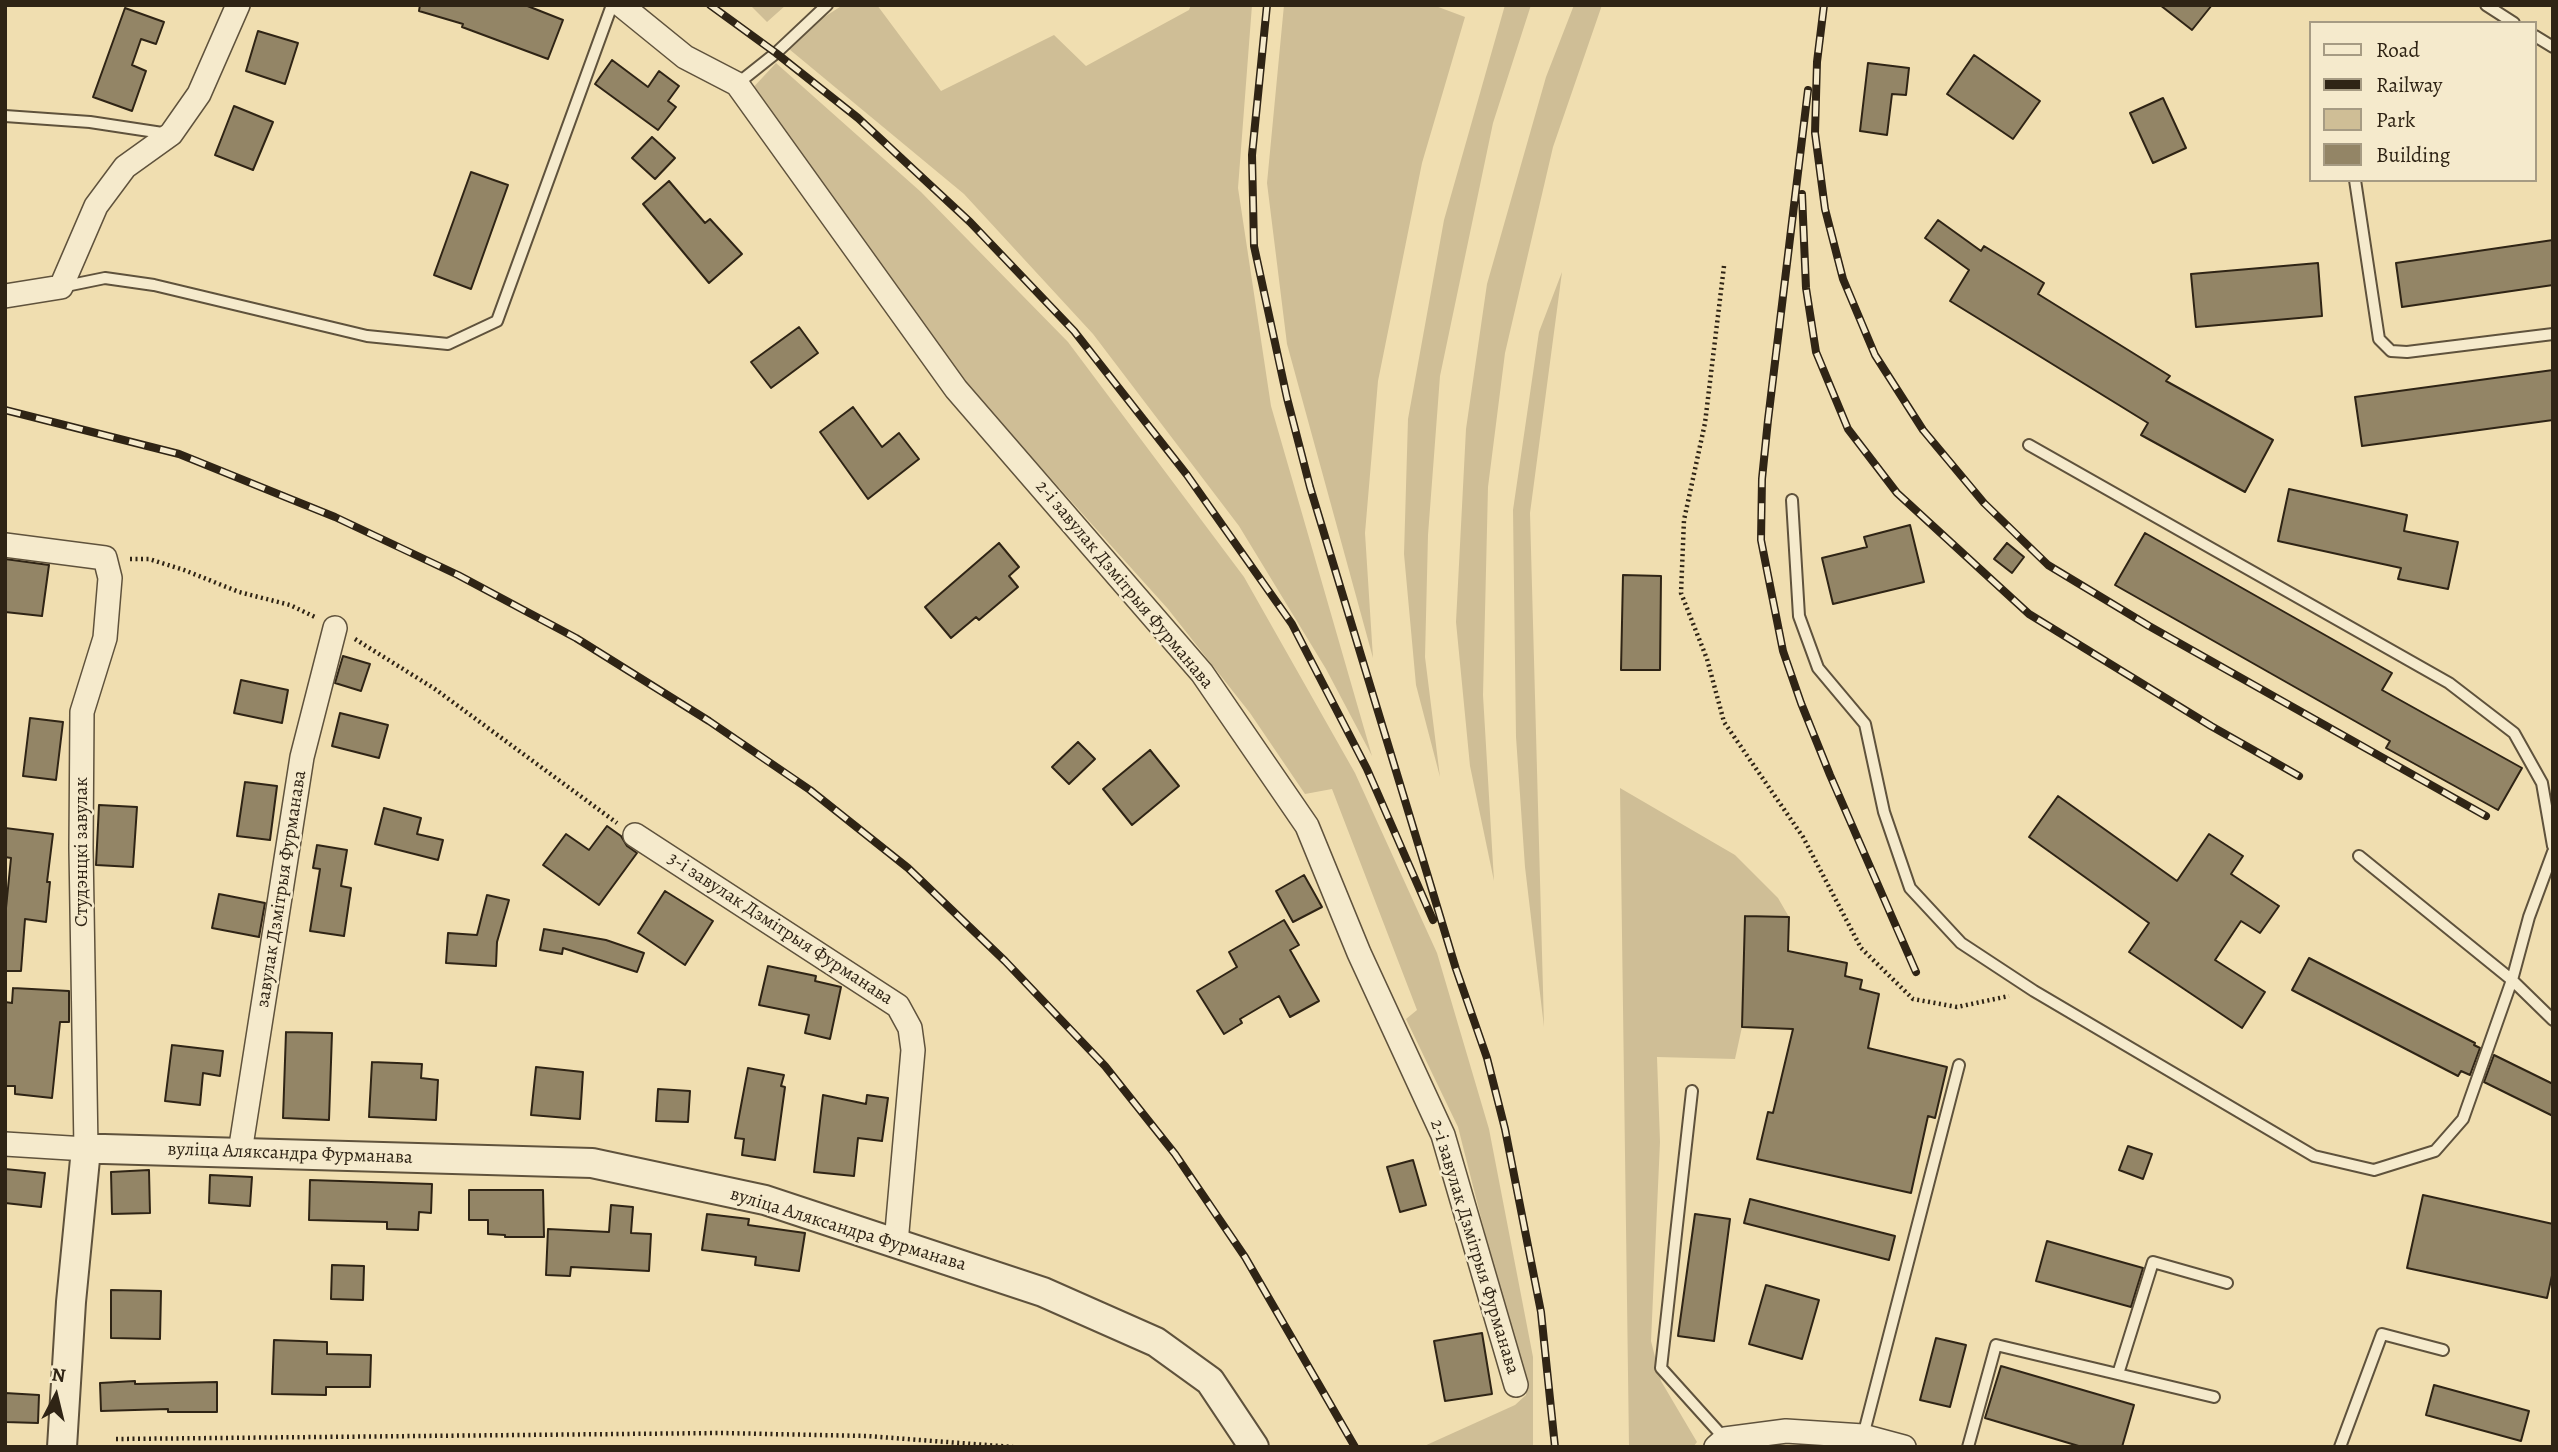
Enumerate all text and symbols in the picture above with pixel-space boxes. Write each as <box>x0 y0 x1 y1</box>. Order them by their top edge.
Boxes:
legend <box>2310 21 2537 182</box>
text: Road <box>2376 36 2420 64</box>
text: Railway <box>2376 71 2442 99</box>
text: Park <box>2376 106 2415 134</box>
text: Building <box>2376 141 2450 169</box>
street label: 2-і завулак Дзмітрыя Фурманава <box>1030 476 1218 694</box>
street label: завулак Дзмітрыя Фурманава <box>252 769 312 1009</box>
street label: Студэнцкі завулак <box>71 777 93 927</box>
street label: 3-і завулак Дзмітрыя Фурманава <box>663 848 897 1010</box>
street label: 2-і завулак Дзмітрыя Фурманава <box>1424 1117 1524 1377</box>
street label: вуліца Аляксандра Фурманава <box>167 1138 413 1170</box>
street label: вуліца Аляксандра Фурманава <box>727 1183 969 1277</box>
north arrow <box>21 1361 91 1431</box>
text: N <box>50 1361 67 1389</box>

